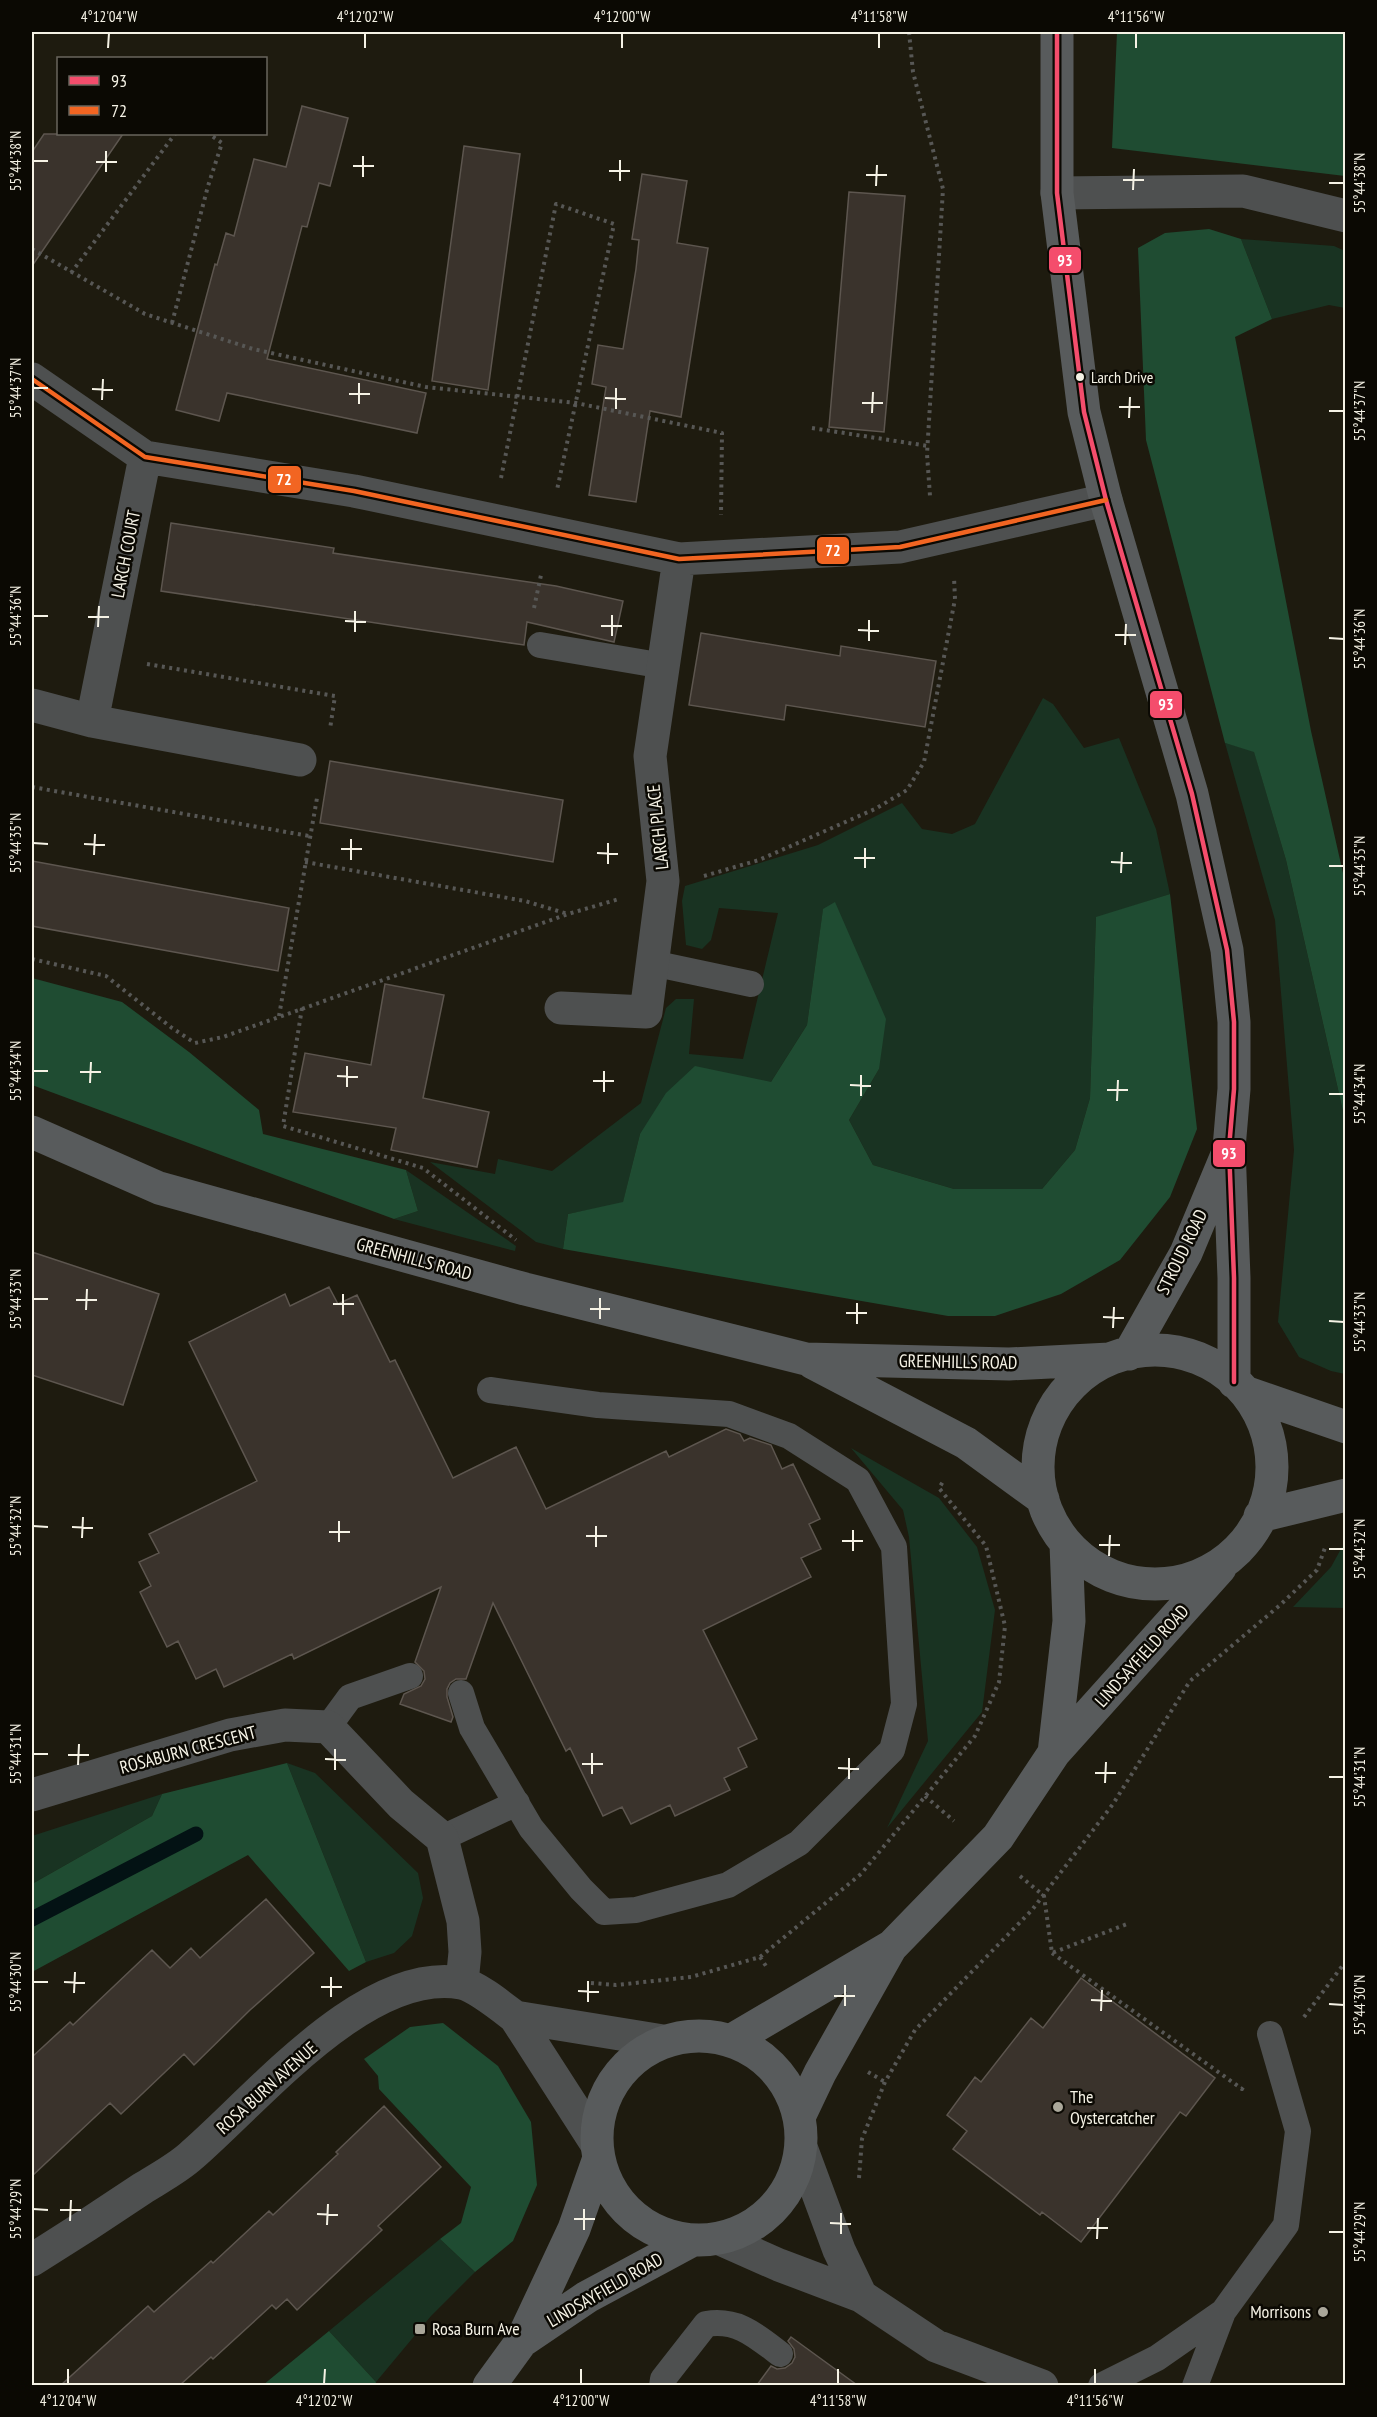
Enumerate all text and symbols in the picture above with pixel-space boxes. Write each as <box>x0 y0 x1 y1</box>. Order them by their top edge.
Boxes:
text: 4°12'04"W <box>81 7 137 26</box>
text: 4°12'02"W <box>337 7 393 26</box>
text: 4°12'00"W <box>594 7 650 26</box>
text: 4°11'58"W <box>851 7 907 26</box>
text: 4°11'56"W <box>1108 7 1164 26</box>
legend <box>57 57 267 135</box>
text: 93 <box>111 69 127 92</box>
text: 72 <box>111 99 127 122</box>
text: 55°44'38"N <box>6 131 25 191</box>
text: 55°44'38"N <box>1350 153 1369 213</box>
line badge: 93 <box>1048 246 1082 274</box>
text: 93 <box>1057 250 1073 270</box>
text: 55°44'37"N <box>6 358 25 418</box>
place label: Larch Drive <box>1091 367 1153 387</box>
marker: Larch Drive <box>1074 371 1086 383</box>
text: 55°44'37"N <box>1350 381 1369 441</box>
line badge: 72 <box>267 465 302 494</box>
text: 72 <box>276 469 292 489</box>
street label: LARCH COURT <box>106 508 145 600</box>
line badge: 72 <box>816 536 850 565</box>
text: 72 <box>825 540 841 560</box>
text: 55°44'36"N <box>6 586 25 646</box>
text: 55°44'36"N <box>1350 609 1369 669</box>
line badge: 93 <box>1149 690 1183 719</box>
text: 93 <box>1158 694 1174 714</box>
street label: LARCH PLACE <box>642 783 673 871</box>
text: 55°44'35"N <box>6 813 25 873</box>
text: 55°44'35"N <box>1350 836 1369 896</box>
text: 55°44'34"N <box>6 1041 25 1101</box>
text: 55°44'34"N <box>1350 1064 1369 1124</box>
line badge: 93 <box>1212 1139 1246 1168</box>
text: 93 <box>1221 1143 1237 1163</box>
street label: STROUD ROAD <box>1151 1205 1212 1298</box>
street label: GREENHILLS ROAD <box>354 1232 474 1285</box>
text: 55°44'33"N <box>6 1269 25 1329</box>
text: 55°44'33"N <box>1350 1292 1369 1352</box>
street label: GREENHILLS ROAD <box>899 1349 1017 1374</box>
text: 55°44'32"N <box>6 1496 25 1556</box>
text: 55°44'32"N <box>1350 1519 1369 1579</box>
street label: LINDSAYFIELD ROAD <box>1090 1600 1194 1712</box>
street label: ROSABURN CRESCENT <box>117 1720 259 1779</box>
text: 55°44'31"N <box>6 1724 25 1784</box>
text: 55°44'31"N <box>1350 1747 1369 1807</box>
text: 55°44'30"N <box>6 1952 25 2012</box>
text: 55°44'30"N <box>1350 1975 1369 2035</box>
street label: ROSA BURN AVENUE <box>212 2036 322 2139</box>
place label: The Oystercatcher <box>1070 2085 1155 2129</box>
marker: The Oystercatcher <box>1051 2100 1065 2114</box>
text: 55°44'29"N <box>6 2179 25 2239</box>
text: 55°44'29"N <box>1350 2202 1369 2262</box>
street label: LINDSAYFIELD ROAD <box>543 2247 667 2332</box>
place label: Morrisons <box>1250 2300 1311 2323</box>
marker: Morrisons <box>1316 2305 1330 2319</box>
place label: Rosa Burn Ave <box>432 2317 520 2340</box>
marker: Rosa Burn Ave <box>413 2322 427 2336</box>
text: 4°12'04"W <box>40 2391 96 2410</box>
text: 4°12'02"W <box>296 2391 352 2410</box>
text: 4°12'00"W <box>553 2391 609 2410</box>
text: 4°11'58"W <box>810 2391 866 2410</box>
text: 4°11'56"W <box>1067 2391 1123 2410</box>

